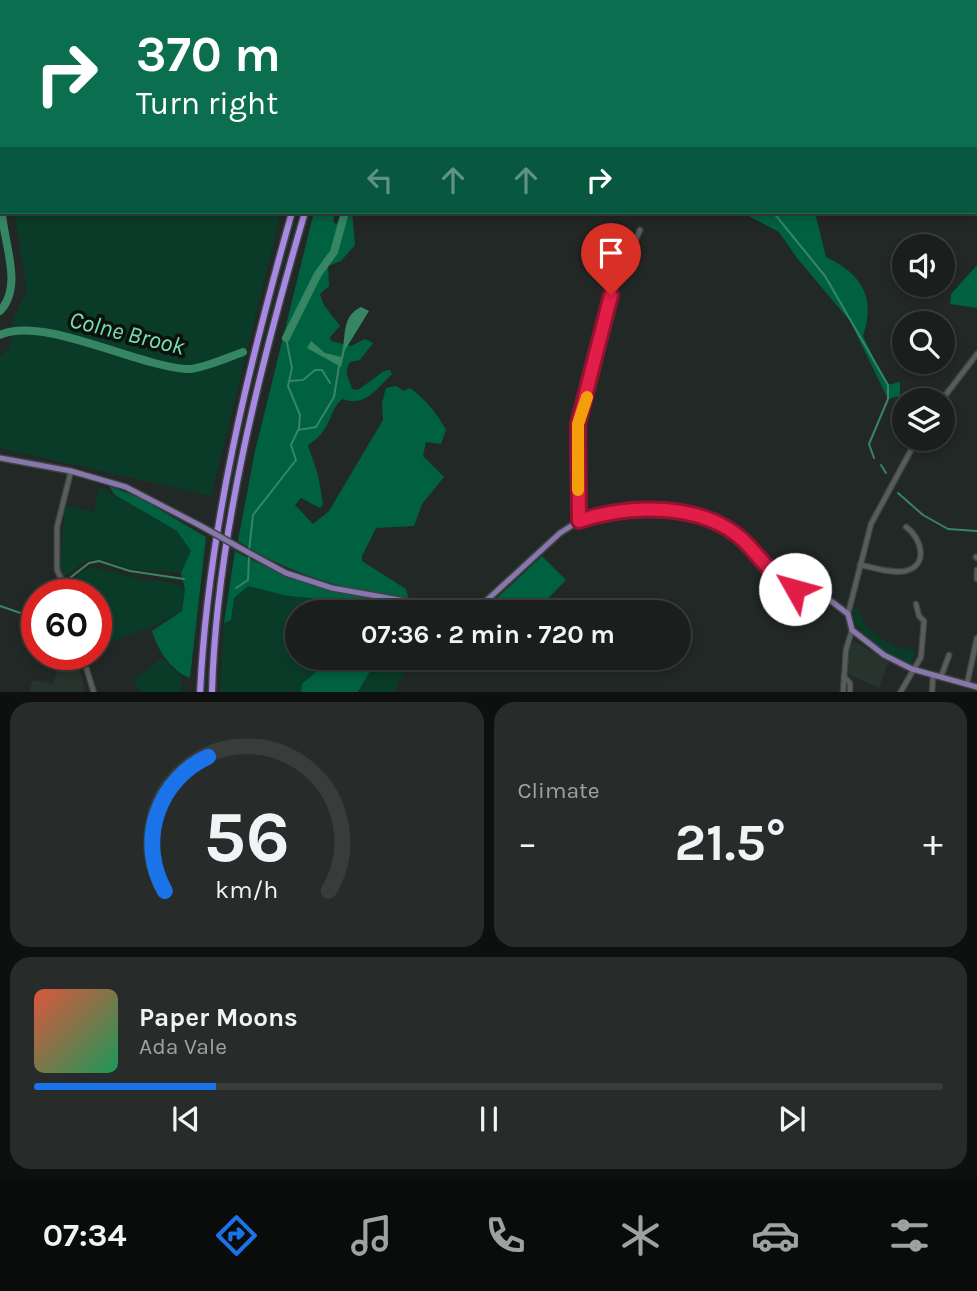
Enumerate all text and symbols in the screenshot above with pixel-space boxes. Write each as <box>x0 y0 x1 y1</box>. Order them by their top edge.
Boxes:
text: 370 m <box>136 26 281 83</box>
icon: right <box>21 28 112 119</box>
text: Turn right <box>136 85 278 122</box>
icon: left <box>361 161 399 199</box>
icon: ahead <box>434 161 472 199</box>
icon: ahead <box>507 161 545 199</box>
icon: right <box>580 161 618 199</box>
pin <box>581 223 641 295</box>
icon: arrive <box>592 234 630 272</box>
map controls <box>892 234 955 451</box>
button: sound <box>892 234 955 297</box>
water label: Colne Brook <box>66 305 188 361</box>
button: search <box>892 311 955 374</box>
button: layers <box>892 388 955 451</box>
position arrow <box>758 552 832 626</box>
speed limit sign: 60 <box>21 579 112 670</box>
text: 07:36 · 2 min · 720 m <box>361 619 615 650</box>
text: Climate <box>518 777 600 804</box>
text: 56 <box>203 794 290 879</box>
text: 21.5° <box>674 812 786 873</box>
text: − <box>518 821 537 866</box>
text: + <box>923 821 943 866</box>
text: km/h <box>215 874 278 903</box>
text: Paper Moons <box>139 1002 298 1033</box>
text: Ada Vale <box>139 1033 227 1060</box>
icon: previous <box>167 1100 205 1138</box>
icon: pause <box>470 1100 508 1138</box>
icon: next <box>773 1100 811 1138</box>
icon: directions <box>212 1211 261 1260</box>
icon: music <box>347 1211 396 1260</box>
icon: phone <box>481 1211 530 1260</box>
icon: climate <box>616 1211 665 1260</box>
icon: car <box>751 1211 800 1260</box>
icon: filters <box>885 1211 934 1260</box>
text: 07:34 <box>43 1217 127 1254</box>

